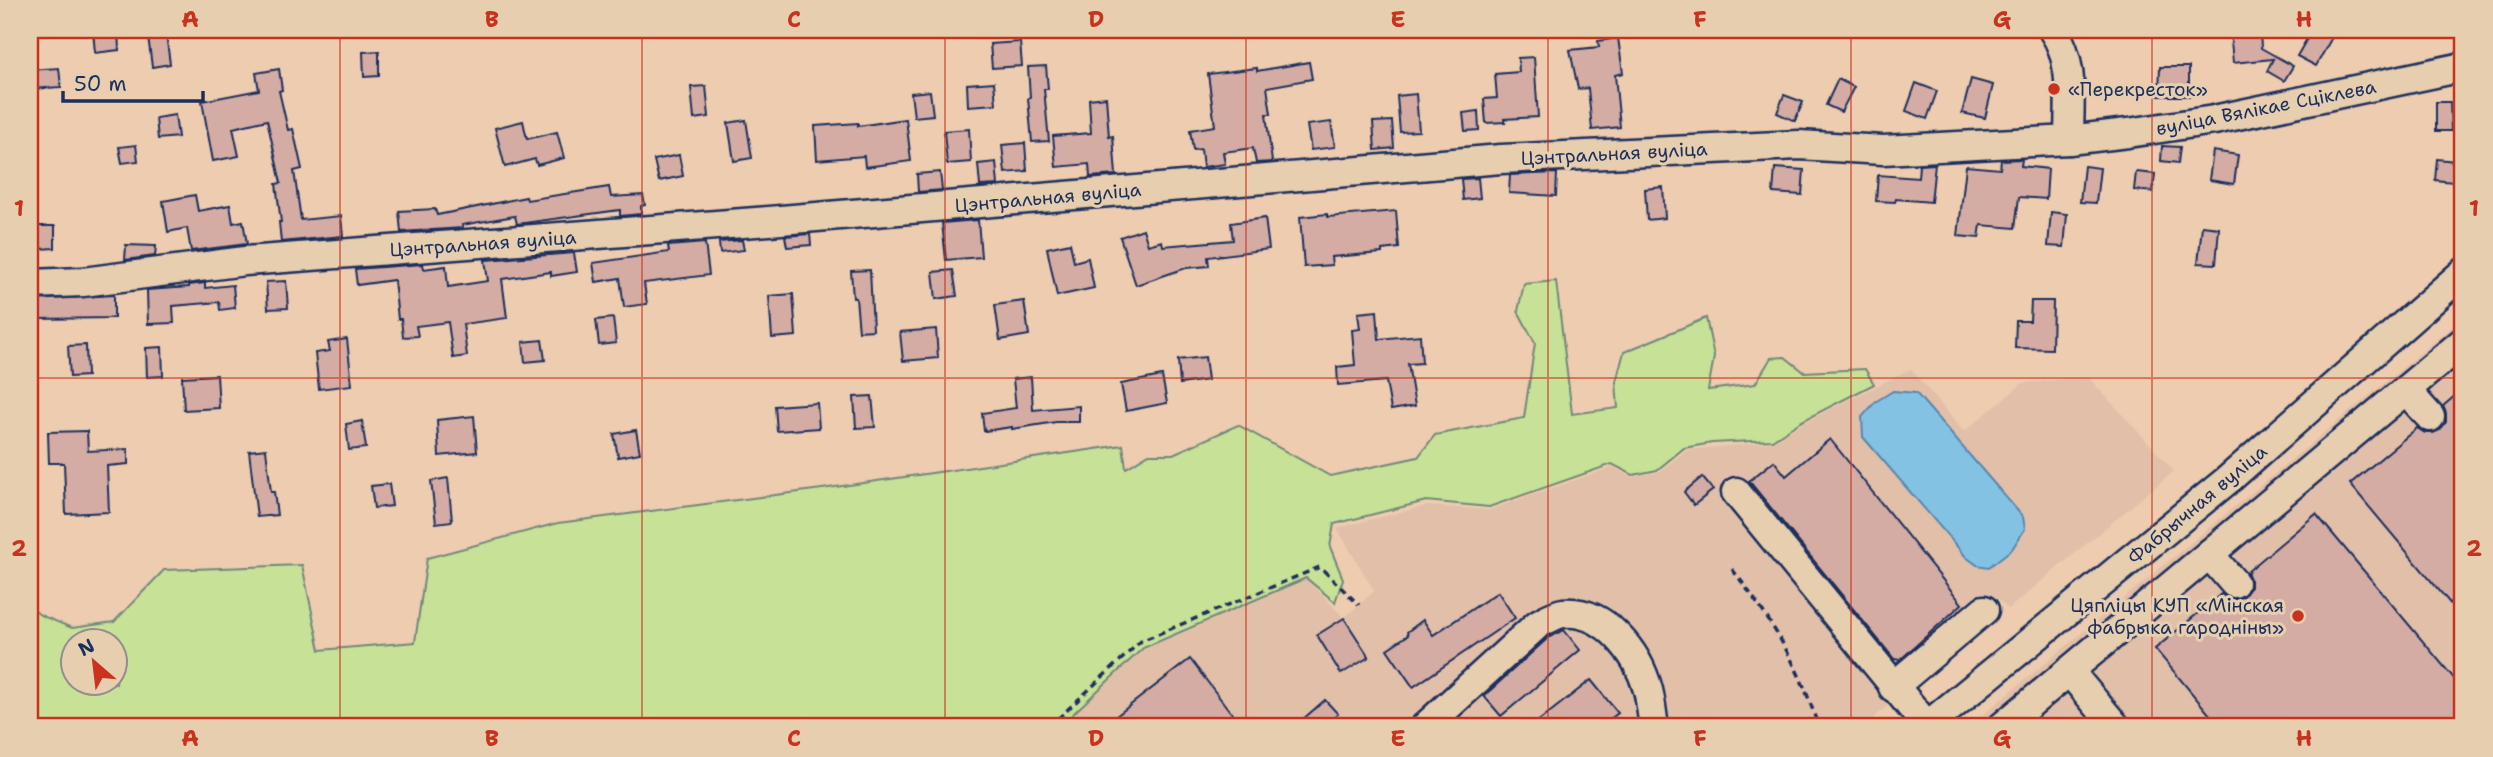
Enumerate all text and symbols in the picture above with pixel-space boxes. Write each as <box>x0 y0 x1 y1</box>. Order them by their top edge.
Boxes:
text: A <box>181 4 199 34</box>
text: B <box>485 4 499 34</box>
text: C <box>787 4 801 34</box>
text: D <box>1088 4 1104 34</box>
text: E <box>1390 4 1406 34</box>
text: F <box>1693 4 1707 34</box>
text: G <box>1993 4 2012 34</box>
text: H <box>2296 4 2312 34</box>
scale bar <box>63 60 203 104</box>
text: 50 m <box>74 70 127 98</box>
street label: вуліца Вялікае Сціклева <box>2154 74 2378 141</box>
place label: «Перекресток» <box>2068 77 2208 102</box>
marker: «Перекресток» <box>2046 81 2062 97</box>
street label: Цэнтральная вуліца <box>1520 136 1708 171</box>
street label: Цэнтральная вуліца <box>954 177 1143 218</box>
text: 1 <box>14 193 24 223</box>
text: 1 <box>2469 193 2479 223</box>
street label: Цэнтральная вуліца <box>389 224 577 262</box>
street label: Фабрычная вуліца <box>2123 439 2272 570</box>
text: 2 <box>11 533 27 563</box>
text: 2 <box>2466 533 2482 563</box>
place label: Цяпліцы КУП «Мінская фабрыка гародніны» <box>2070 593 2284 640</box>
marker: Цяпліцы КУП «Мінская фабрыка гародніны» <box>2290 608 2306 624</box>
north arrow <box>60 628 130 698</box>
text: N <box>74 633 99 662</box>
text: A <box>181 723 199 753</box>
text: B <box>485 723 499 753</box>
text: C <box>787 723 801 753</box>
text: D <box>1088 723 1104 753</box>
text: E <box>1390 723 1406 753</box>
text: F <box>1693 723 1707 753</box>
text: G <box>1993 723 2012 753</box>
text: H <box>2296 723 2312 753</box>

